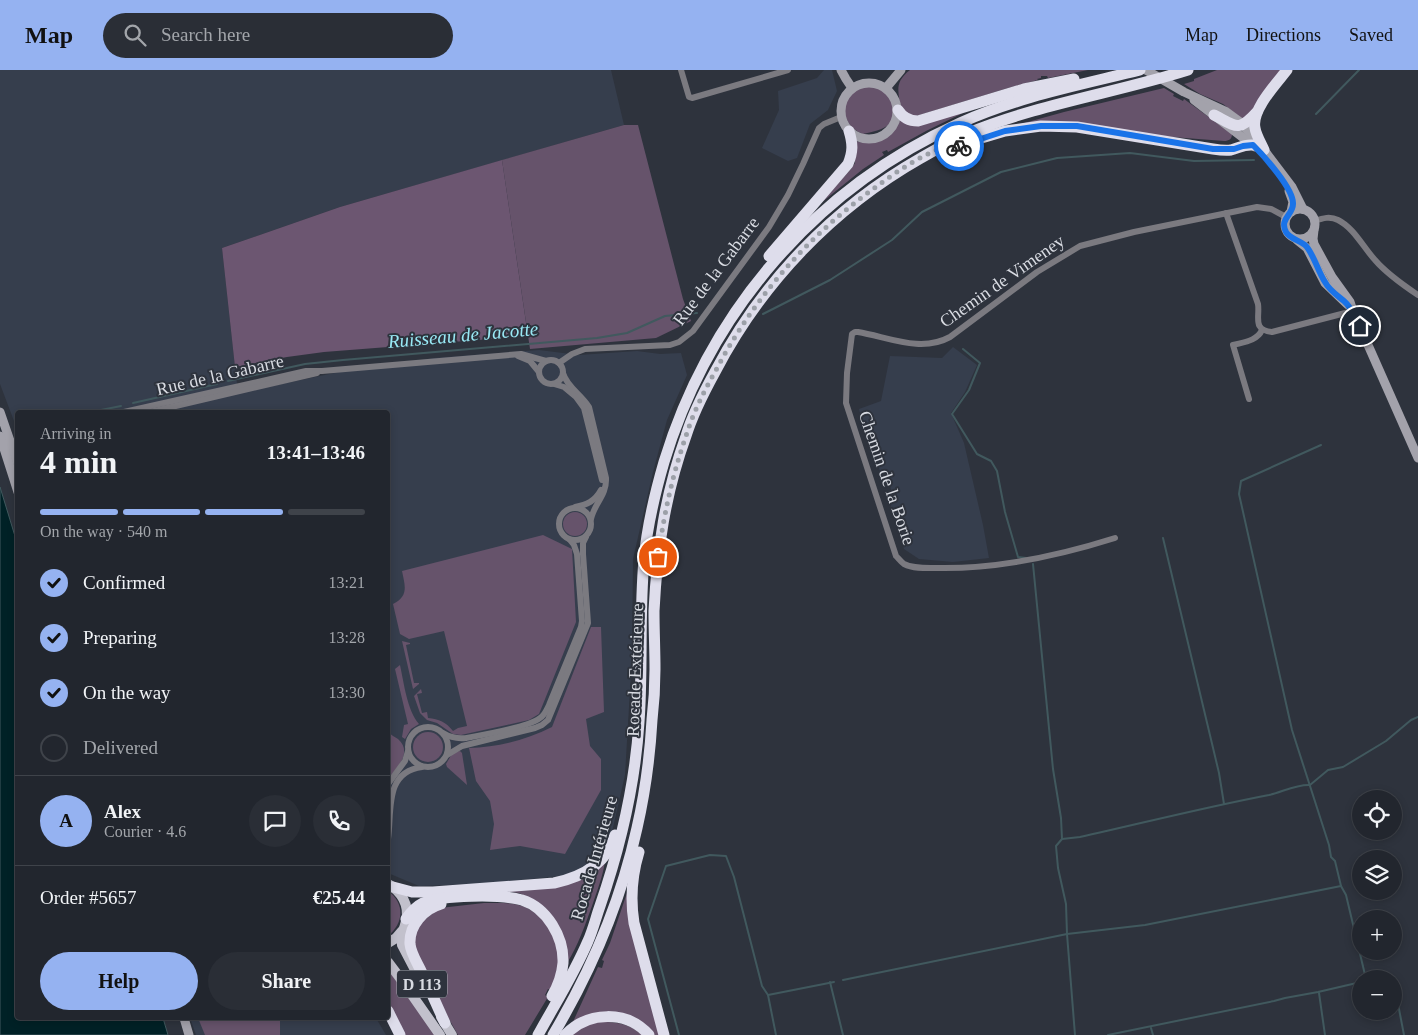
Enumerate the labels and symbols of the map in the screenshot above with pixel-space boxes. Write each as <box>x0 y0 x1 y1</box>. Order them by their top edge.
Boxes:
courier <box>934 121 984 171</box>
street label: Rue de la Gabarre <box>669 213 763 329</box>
street label: Chemin de Vimeney <box>936 230 1068 332</box>
pin <box>1339 305 1381 347</box>
water label: Ruisseau de Jacotte <box>386 318 539 352</box>
street label: Rue de la Gabarre <box>154 351 286 399</box>
street label: Chemin de la Borie <box>855 408 919 548</box>
pin <box>637 536 679 578</box>
street label: Rocade Extérieure <box>623 603 647 737</box>
street label: Rocade Intérieure <box>567 794 621 922</box>
road number: D 113 <box>397 971 447 998</box>

